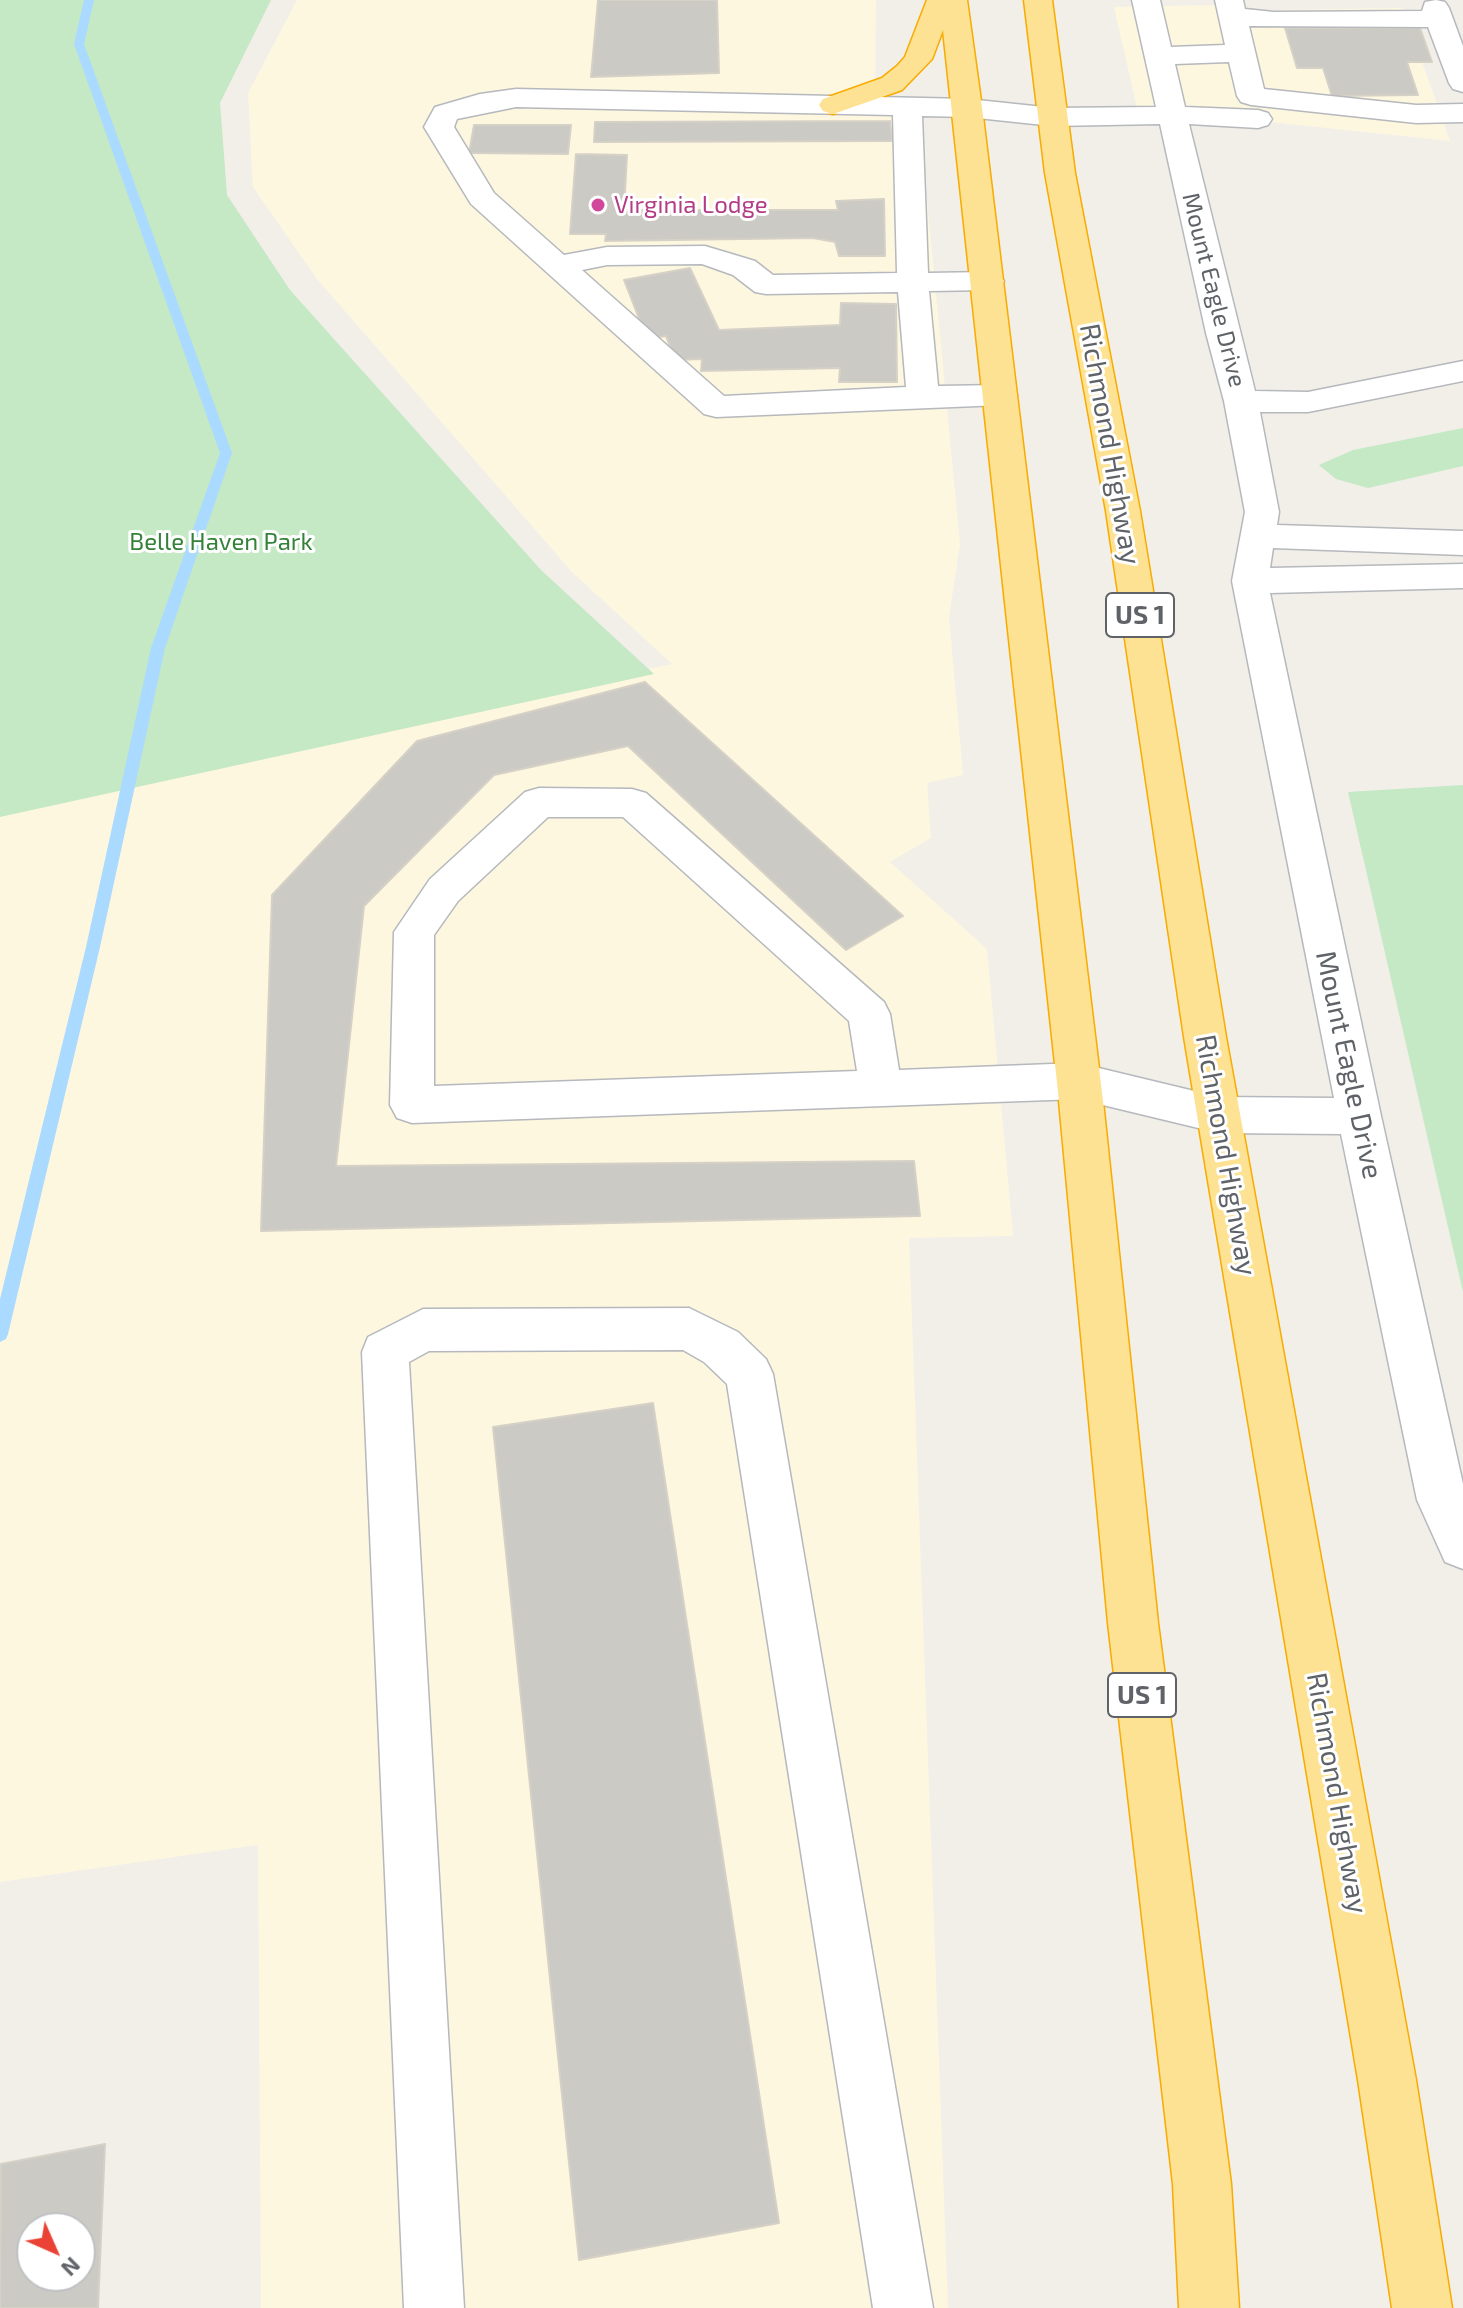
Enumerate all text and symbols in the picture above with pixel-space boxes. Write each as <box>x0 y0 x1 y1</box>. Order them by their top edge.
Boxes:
street label: Mount Eagle Drive <box>1176 190 1252 390</box>
place label: Virginia Lodge <box>614 191 768 219</box>
marker: Virginia Lodge <box>589 196 607 214</box>
street label: Richmond Highway <box>1072 321 1148 567</box>
park label: Belle Haven Park <box>129 528 313 556</box>
road number: US 1 <box>1106 593 1174 637</box>
street label: Mount Eagle Drive <box>1308 948 1390 1182</box>
street label: Richmond Highway <box>1188 1032 1264 1278</box>
street label: Richmond Highway <box>1299 1670 1375 1916</box>
road number: US 1 <box>1108 1673 1176 1717</box>
north arrow <box>16 2212 96 2292</box>
text: N <box>57 2253 86 2282</box>

